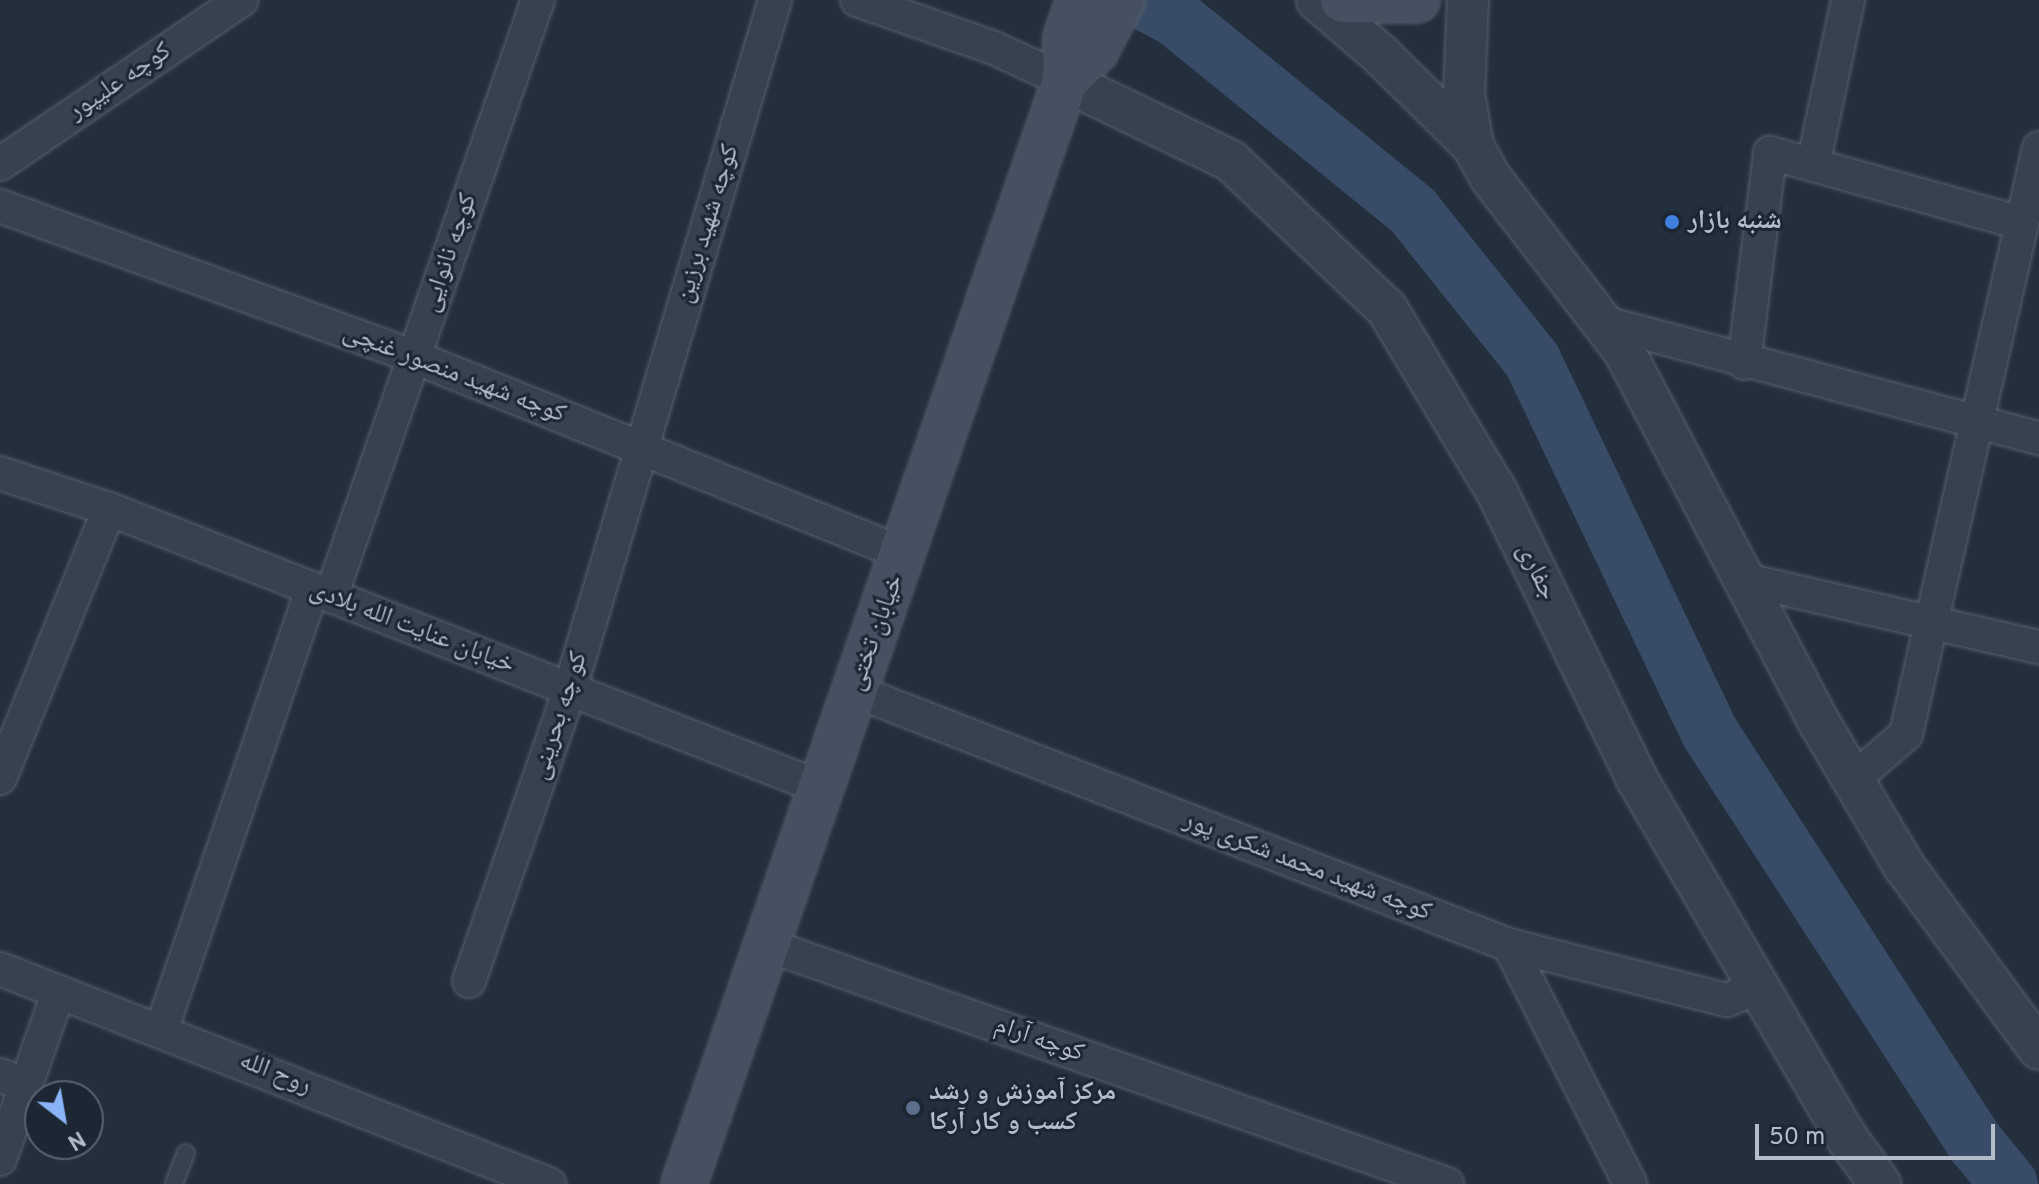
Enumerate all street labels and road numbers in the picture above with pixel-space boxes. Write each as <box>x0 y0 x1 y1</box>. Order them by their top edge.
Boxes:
street label: کوچه علیپور <box>62 36 178 128</box>
street label: کوچه شهید برزین <box>669 141 747 307</box>
street label: کوچه نانوایی <box>415 190 485 316</box>
street label: کوچه شهید منصور غنچی <box>338 317 570 431</box>
street label: جفاری <box>1509 539 1563 605</box>
street label: خیابان تختی <box>841 571 911 695</box>
street label: خیابان عنایت الله بلادی <box>305 575 519 681</box>
street label: کو چه بحرینی <box>525 648 595 784</box>
street label: کوچه شهید محمد شکری پور <box>1178 805 1436 929</box>
street label: کوچه آرام <box>990 1010 1088 1070</box>
street label: روح الله <box>235 1046 315 1102</box>

